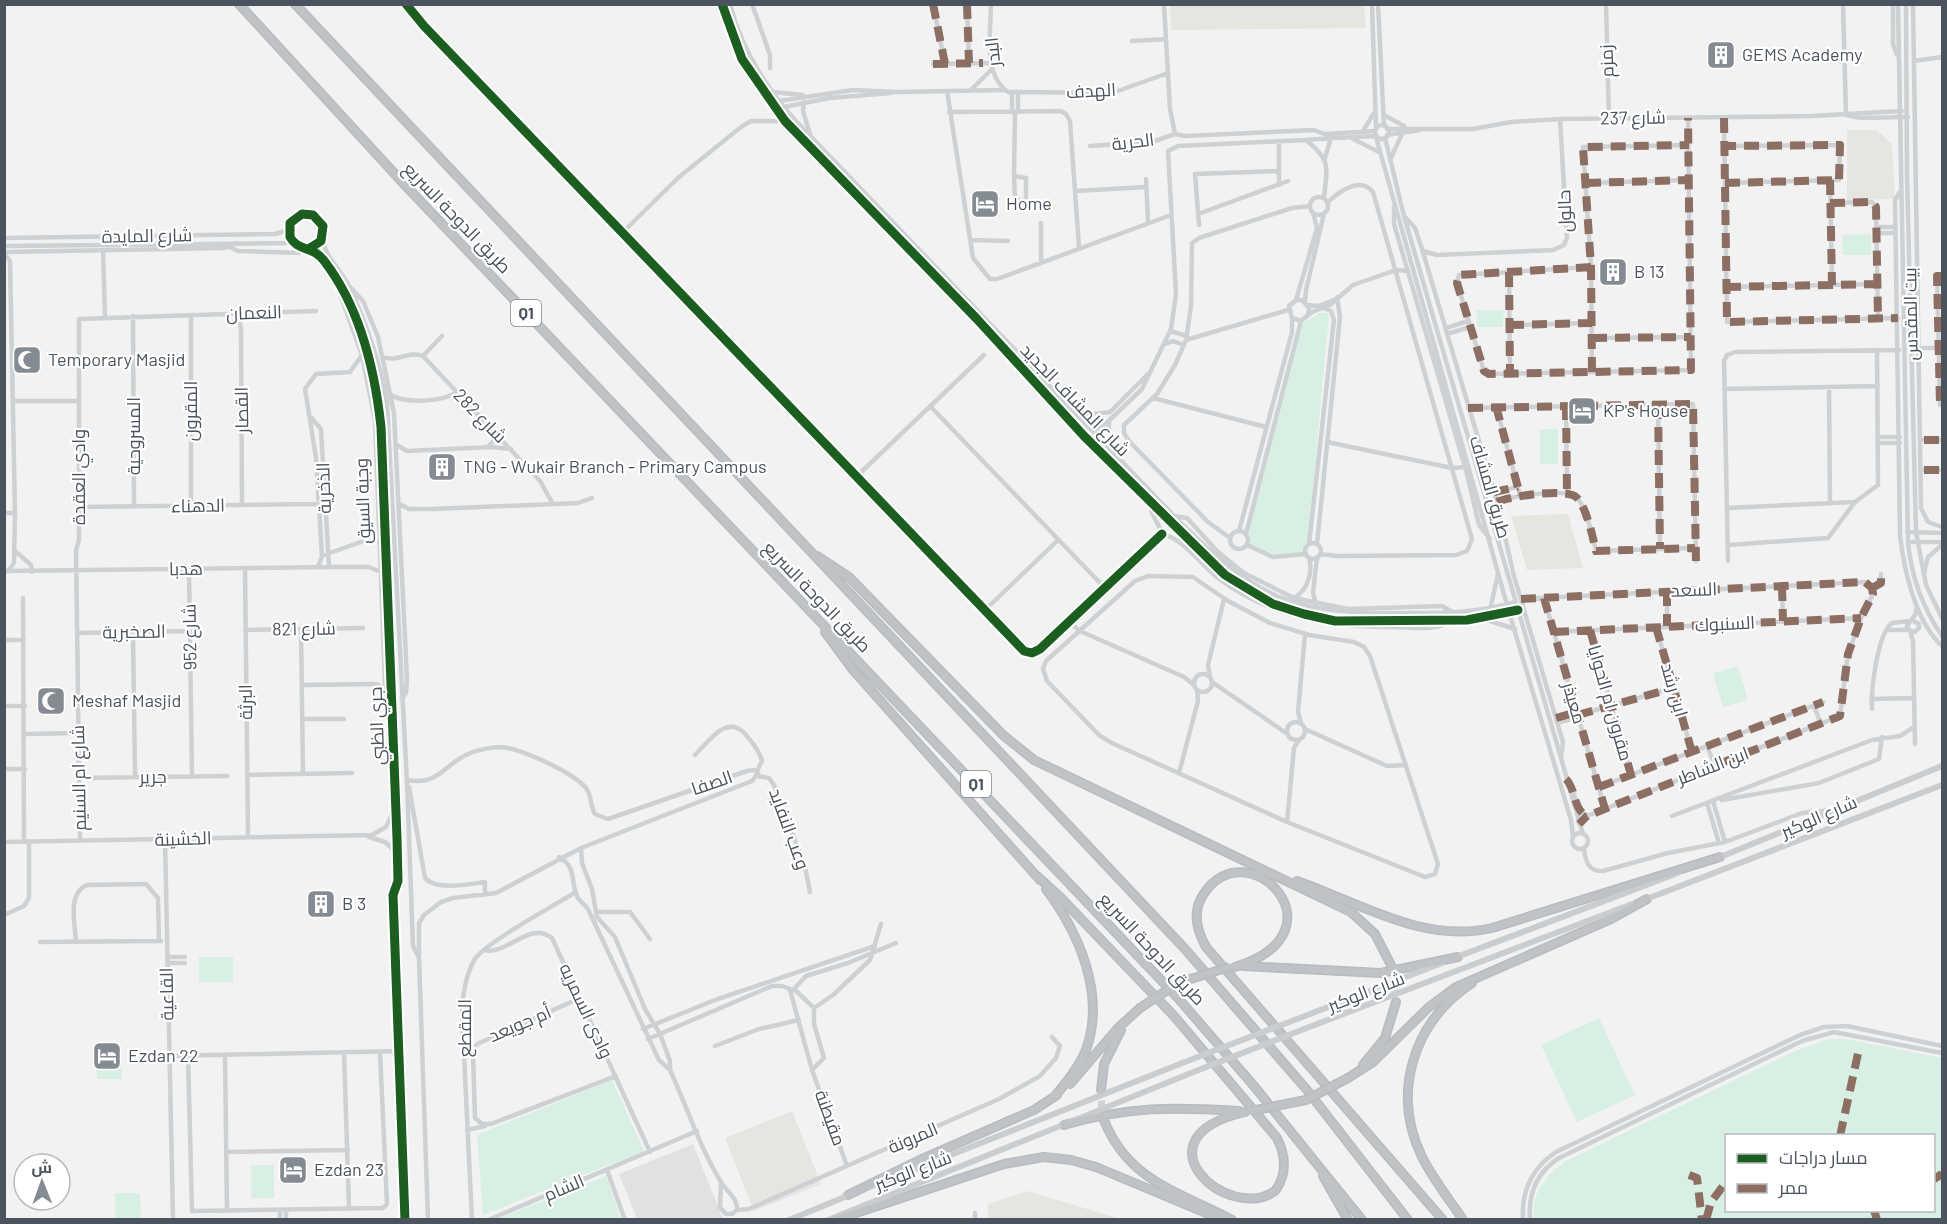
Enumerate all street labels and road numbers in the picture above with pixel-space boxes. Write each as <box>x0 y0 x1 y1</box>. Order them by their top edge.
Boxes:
street label: البدر <box>980 36 1006 69</box>
street label: زمزم <box>1594 44 1620 78</box>
street label: الهدف <box>1065 78 1116 103</box>
street label: شارع 237 <box>1600 105 1666 131</box>
street label: الحرية <box>1110 127 1156 156</box>
street label: طريق الدوحة السريع <box>398 157 516 279</box>
street label: حالول <box>1552 189 1577 233</box>
street label: شارع المايدة <box>101 223 193 249</box>
street label: بيت المقدس <box>1898 267 1923 361</box>
street label: النعمان <box>226 300 282 325</box>
road number: Q1 <box>511 300 541 326</box>
street label: شارع المشاف الجديد <box>1015 338 1135 462</box>
street label: المقرون <box>179 381 202 441</box>
street label: شارع 282 <box>448 384 512 448</box>
street label: القصار <box>230 386 253 435</box>
street label: المسروحية <box>122 397 145 475</box>
street label: وادي العقدة <box>67 429 93 525</box>
street label: طريق المشاف <box>1464 433 1516 541</box>
street label: وجبة السيق <box>350 458 376 544</box>
street label: الذخرية <box>311 462 336 514</box>
street label: الدهناء <box>171 494 225 516</box>
street label: طريق الدوحة السريع <box>758 536 876 658</box>
street label: هدبا <box>169 557 203 579</box>
street label: السعد <box>1670 577 1718 601</box>
street label: شارع 952 <box>177 603 203 671</box>
street label: السنبوك <box>1694 610 1756 637</box>
street label: شارع 821 <box>272 616 336 642</box>
street label: الصخبرية <box>102 619 166 644</box>
street label: مقرون ام الحوايا <box>1582 642 1638 764</box>
street label: ابن رشد <box>1656 660 1693 720</box>
street label: معيذر <box>1557 678 1591 727</box>
street label: البرثة <box>234 684 257 720</box>
street label: جري الظبي <box>364 686 392 766</box>
street label: شارع ام السنيم <box>66 725 92 831</box>
street label: ابن الشاطر <box>1673 741 1752 790</box>
street label: جرير <box>138 765 167 788</box>
street label: الصفا <box>688 765 735 799</box>
road number: Q1 <box>961 771 991 797</box>
street label: وعب النفايد <box>764 785 815 873</box>
street label: شارع الوكير <box>1776 790 1861 844</box>
street label: الخشينة <box>154 826 212 850</box>
street label: طريق الدوحة السريع <box>1093 887 1211 1011</box>
street label: وادى السمريه <box>554 959 619 1062</box>
street label: شارع الوكير <box>1323 966 1408 1018</box>
street label: القاعية <box>155 967 177 1021</box>
street label: المقطع <box>453 999 477 1057</box>
street label: أم جويعد <box>485 1000 555 1048</box>
street label: مقيطنة <box>811 1087 851 1148</box>
street label: المرونة <box>884 1117 941 1158</box>
street label: شارع الوكير <box>870 1145 955 1197</box>
street label: الشام <box>540 1169 588 1207</box>

